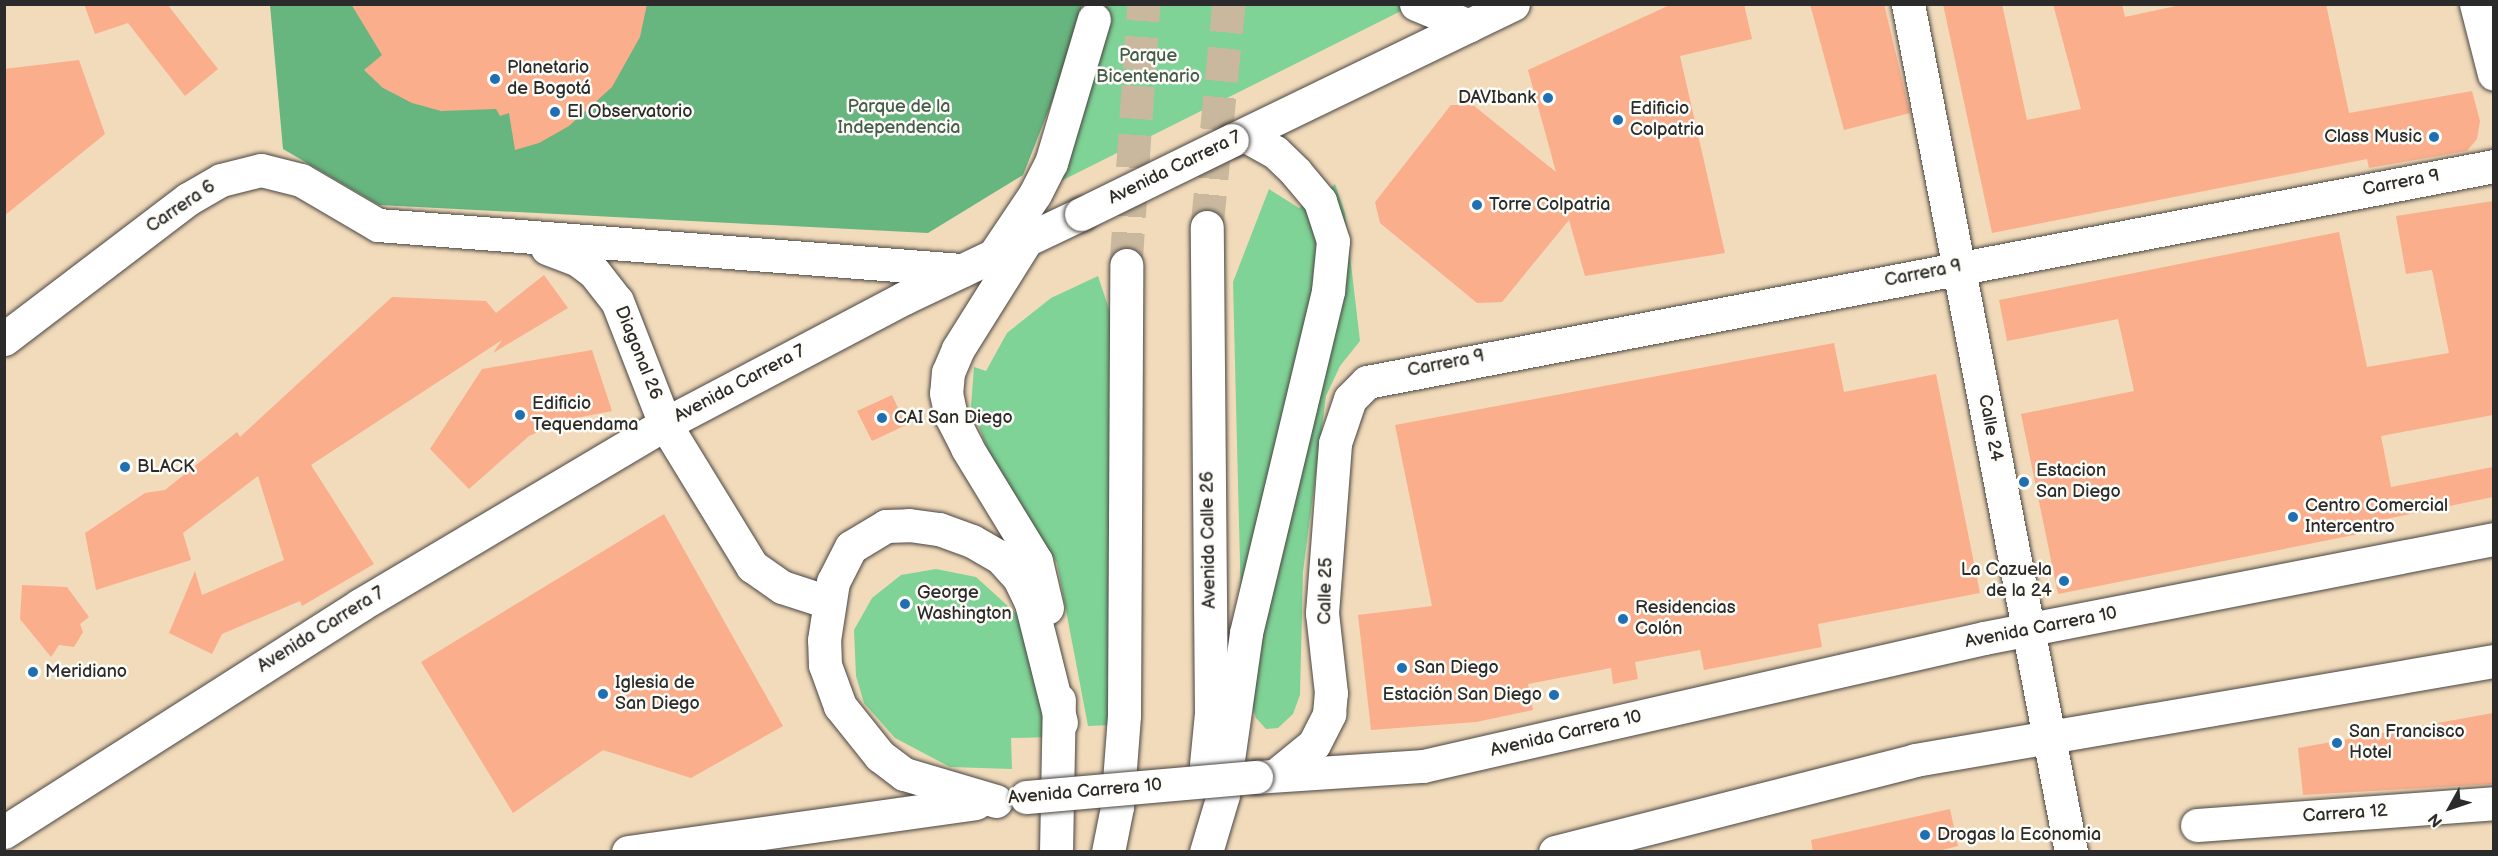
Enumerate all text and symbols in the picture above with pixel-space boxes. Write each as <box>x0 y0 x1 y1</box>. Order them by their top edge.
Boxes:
park label: Parque Bicentenario <box>1096 46 1200 88</box>
place label: Planetario de Bogotá <box>507 58 591 100</box>
marker: Planetario de Bogotá <box>488 72 502 86</box>
place label: DAVIbank <box>1458 87 1536 109</box>
marker: DAVIbank <box>1541 91 1555 105</box>
park label: Parque de la Independencia <box>837 97 961 140</box>
place label: Edificio Colpatria <box>1630 99 1704 142</box>
place label: El Observatorio <box>567 101 692 123</box>
marker: El Observatorio <box>548 105 562 119</box>
marker: Edificio Colpatria <box>1611 113 1625 127</box>
street label: Avenida Carrera 7 <box>1105 126 1245 210</box>
place label: Class Music <box>2324 126 2422 148</box>
marker: Class Music <box>2427 130 2441 144</box>
street label: Carrera 9 <box>2361 165 2441 201</box>
street label: Carrera 6 <box>142 176 220 238</box>
place label: Torre Colpatria <box>1489 194 1610 216</box>
marker: Torre Colpatria <box>1470 198 1484 212</box>
street label: Carrera 9 <box>1883 256 1963 292</box>
street label: Diagonal 26 <box>609 303 667 403</box>
street label: Avenida Carrera 7 <box>671 340 809 428</box>
street label: Carrera 9 <box>1406 346 1486 382</box>
street label: Calle 24 <box>1973 393 2007 463</box>
place label: Edificio Tequendama <box>532 394 639 436</box>
place label: CAI San Diego <box>894 407 1013 429</box>
marker: Edificio Tequendama <box>513 408 527 422</box>
marker: CAI San Diego <box>875 411 889 425</box>
place label: BLACK <box>137 456 195 478</box>
marker: BLACK <box>118 460 132 474</box>
place label: Estacion San Diego <box>2036 461 2121 504</box>
street label: Avenida Calle 26 <box>1197 471 1221 609</box>
marker: Estacion San Diego <box>2017 475 2031 489</box>
place label: Centro Comercial Intercentro <box>2305 496 2448 538</box>
marker: Centro Comercial Intercentro <box>2286 510 2300 524</box>
street label: Calle 25 <box>1315 557 1337 625</box>
place label: La Cazuela de la 24 <box>1961 560 2052 602</box>
marker: La Cazuela de la 24 <box>2057 574 2071 588</box>
street label: Avenida Carrera 7 <box>254 582 388 678</box>
place label: George Washington <box>917 583 1012 626</box>
marker: George Washington <box>898 597 912 611</box>
place label: Residencias Colón <box>1635 598 1736 640</box>
street label: Avenida Carrera 10 <box>1963 603 2119 653</box>
marker: Residencias Colón <box>1616 612 1630 626</box>
place label: San Diego <box>1414 657 1499 679</box>
place label: Meridiano <box>45 661 127 683</box>
marker: San Diego <box>1395 661 1409 675</box>
marker: Meridiano <box>26 665 40 679</box>
place label: Iglesia de San Diego <box>615 673 700 716</box>
place label: Estación San Diego <box>1382 684 1542 706</box>
marker: Iglesia de San Diego <box>596 687 610 701</box>
marker: Estación San Diego <box>1547 688 1561 702</box>
street label: Avenida Carrera 10 <box>1488 706 1644 762</box>
place label: San Francisco Hotel <box>2349 722 2465 764</box>
marker: San Francisco Hotel <box>2330 736 2344 750</box>
street label: Avenida Carrera 10 <box>1007 775 1163 809</box>
north arrow <box>2420 778 2480 838</box>
street label: Carrera 12 <box>2302 800 2388 828</box>
text: N <box>2425 809 2447 831</box>
place label: Drogas la Economia <box>1937 824 2101 846</box>
marker: Drogas la Economia <box>1918 828 1932 842</box>

